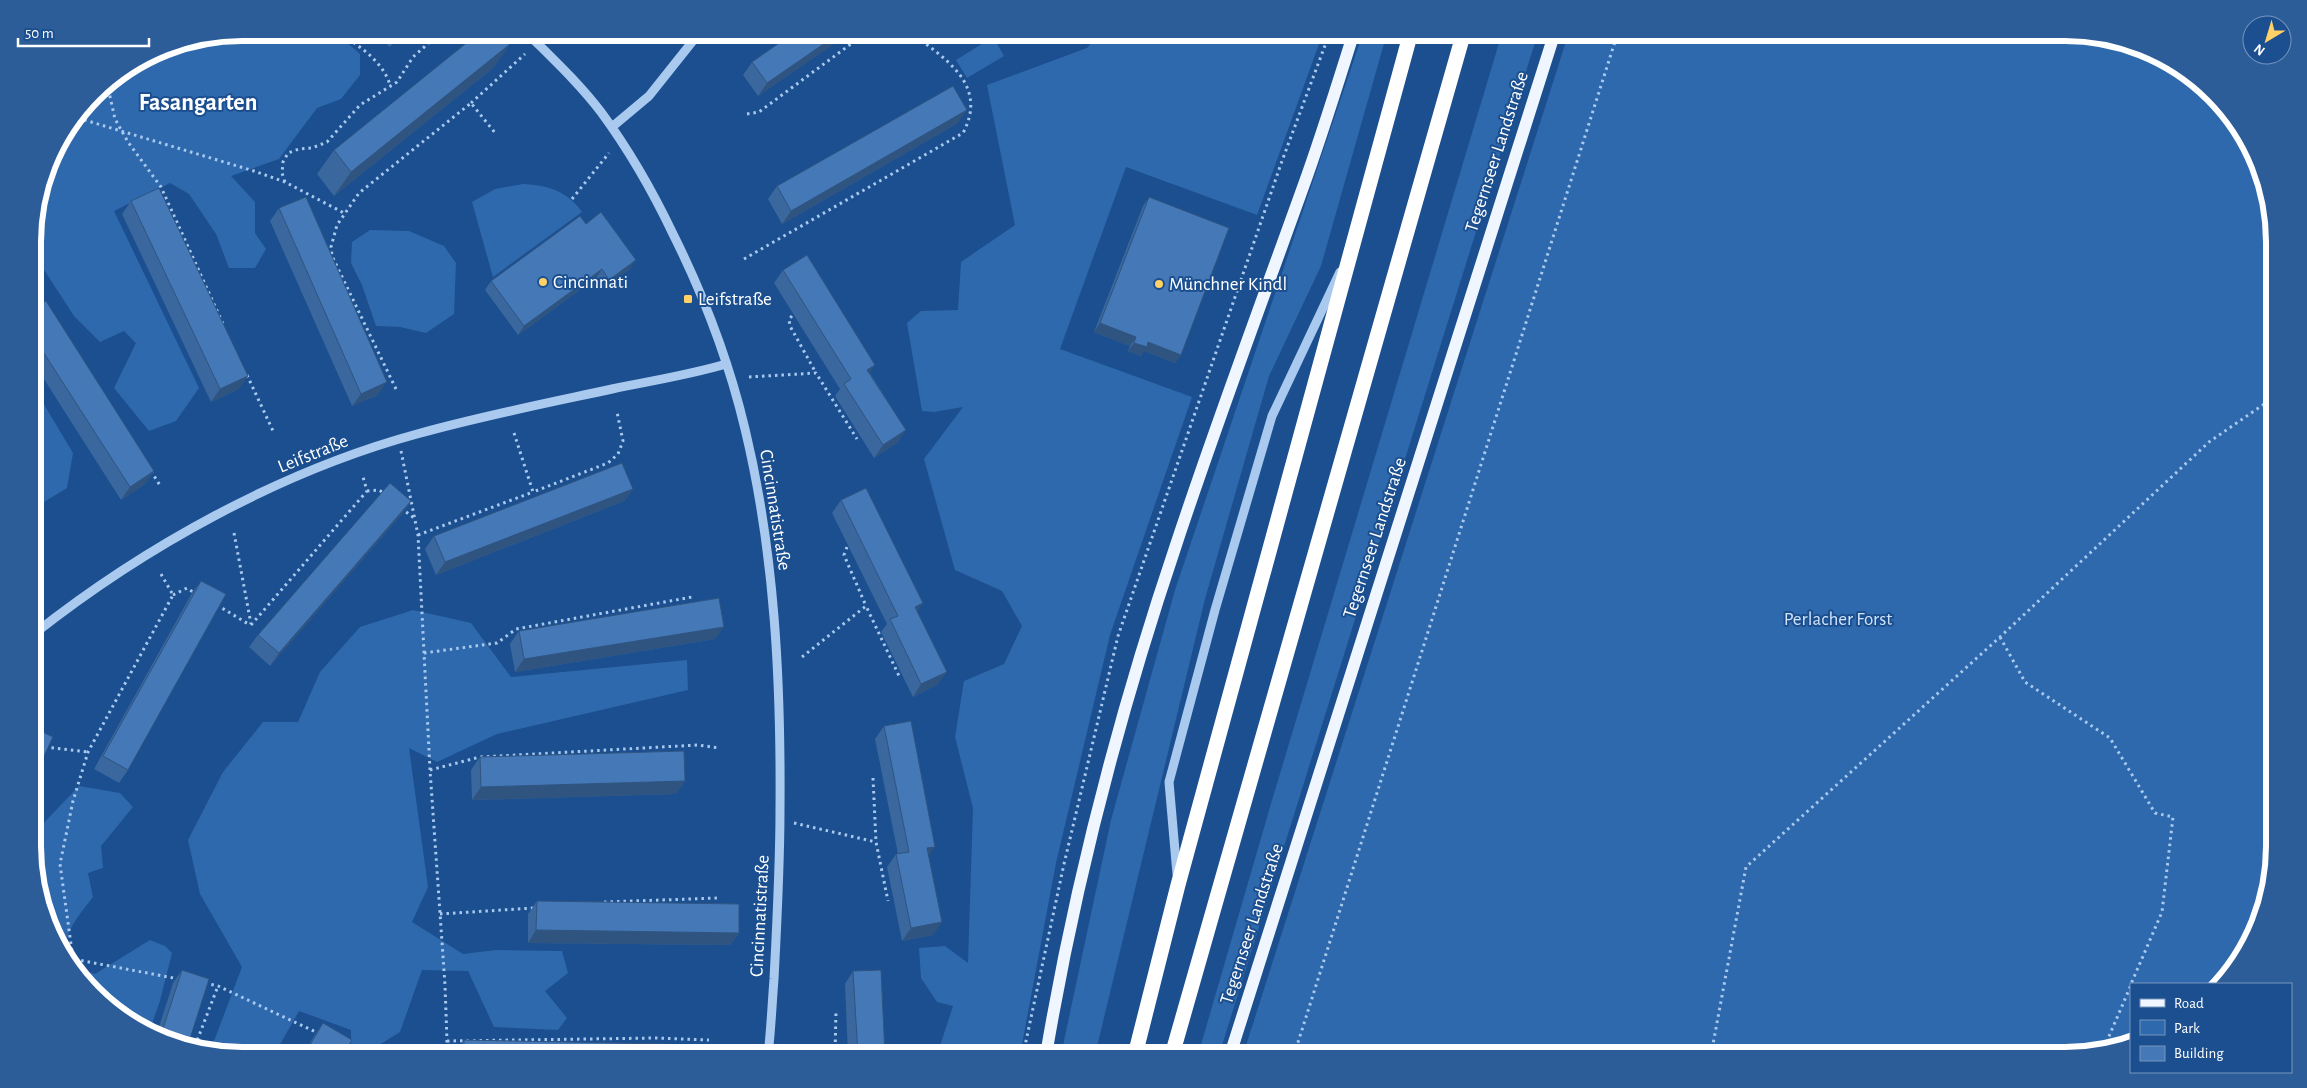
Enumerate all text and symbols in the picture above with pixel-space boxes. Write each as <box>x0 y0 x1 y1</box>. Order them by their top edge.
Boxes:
scale bar <box>18 15 149 47</box>
north arrow <box>2242 15 2292 65</box>
text: 50 m <box>25 26 54 41</box>
text: N <box>2251 41 2268 58</box>
street label: Tegernseer Landstraße <box>1462 69 1532 235</box>
district label: Fasangarten <box>139 91 257 115</box>
place label: Cincinnati <box>553 273 628 292</box>
place label: Münchner Kindl <box>1169 275 1287 294</box>
marker: Cincinnati <box>537 276 549 288</box>
marker: Münchner Kindl <box>1153 278 1165 290</box>
place label: Leifstraße <box>698 290 772 309</box>
marker: Leifstraße <box>682 293 694 305</box>
street label: Leifstraße <box>275 431 351 477</box>
street label: Cincinnatistraße <box>756 448 794 572</box>
street label: Tegernseer Landstraße <box>1340 455 1410 621</box>
park label: Perlacher Forst <box>1784 610 1892 629</box>
street label: Tegernseer Landstraße <box>1217 841 1287 1007</box>
street label: Cincinnatistraße <box>747 855 773 977</box>
legend <box>2130 983 2292 1073</box>
text: Road <box>2174 996 2204 1011</box>
text: Park <box>2174 1021 2200 1036</box>
text: Building <box>2174 1046 2224 1061</box>

